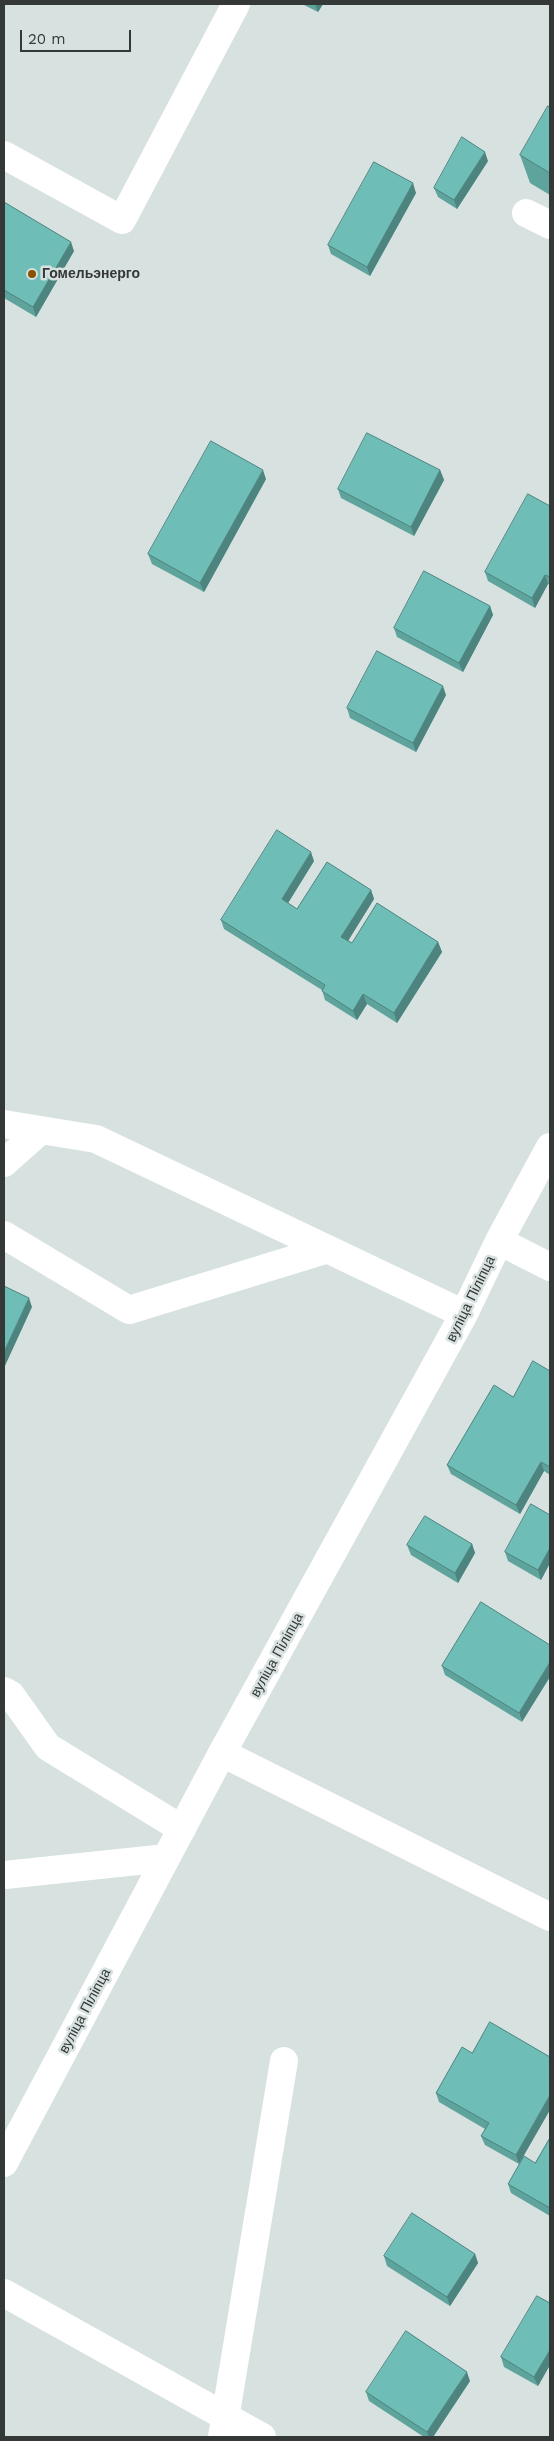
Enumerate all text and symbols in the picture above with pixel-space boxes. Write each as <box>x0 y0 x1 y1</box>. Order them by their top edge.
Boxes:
scale bar <box>22 20 134 52</box>
text: 20 m <box>28 30 66 48</box>
place label: Гомельэнерго <box>42 266 140 282</box>
marker: Гомельэнерго <box>26 268 38 280</box>
street label: вуліца Піліпца <box>443 1253 499 1345</box>
street label: вуліца Піліпца <box>247 1610 307 1700</box>
street label: вуліца Піліпца <box>56 1966 114 2056</box>

